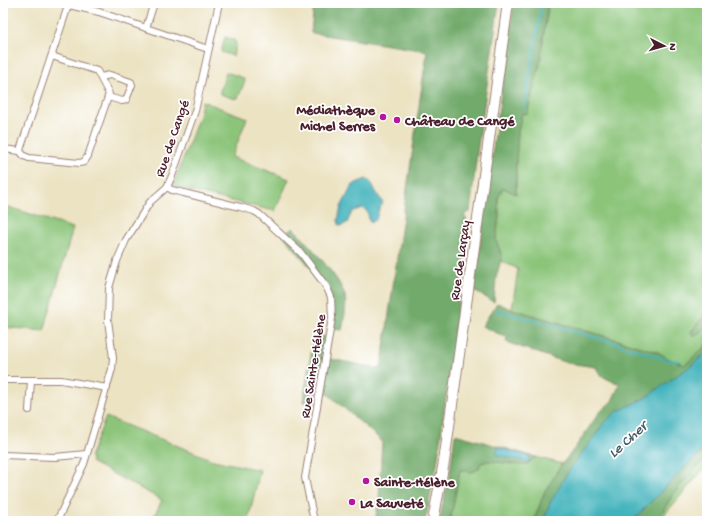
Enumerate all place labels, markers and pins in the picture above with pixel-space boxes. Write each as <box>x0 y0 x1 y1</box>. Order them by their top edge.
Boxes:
place label: Médiathèque Michel Serres <box>296 103 376 136</box>
marker: Médiathèque Michel Serres <box>378 112 388 122</box>
place label: Château de Cangé <box>404 114 515 131</box>
marker: Château de Cangé <box>392 115 402 125</box>
place label: Sainte-Hélène <box>374 475 455 492</box>
marker: Sainte-Hélène <box>361 476 371 486</box>
place label: La Sauveté <box>360 496 424 513</box>
marker: La Sauveté <box>347 497 357 507</box>

